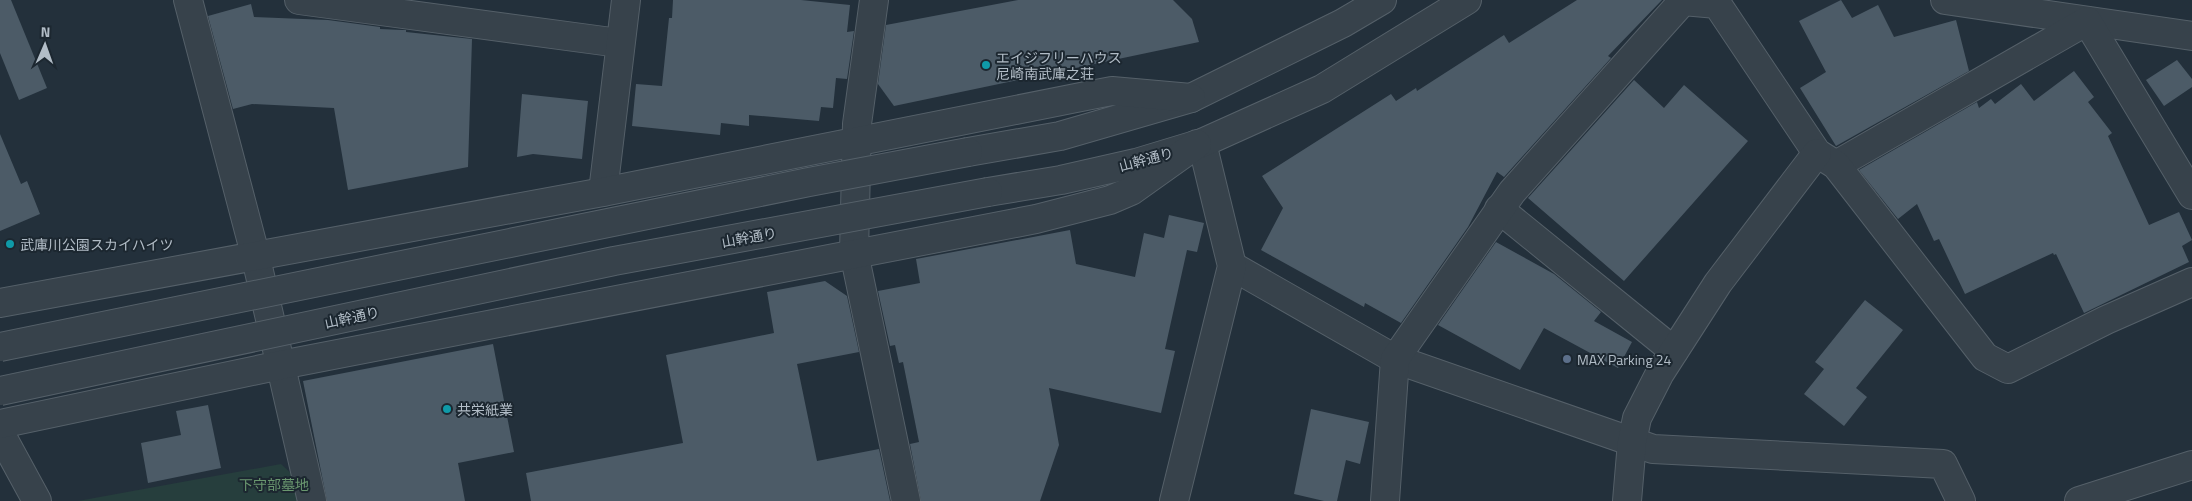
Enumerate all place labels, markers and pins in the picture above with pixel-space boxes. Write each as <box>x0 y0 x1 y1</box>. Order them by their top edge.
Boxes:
place label: エイジフリーハウス 尼崎南武庫之荘 <box>996 47 1122 84</box>
marker: エイジフリーハウス 尼崎南武庫之荘 <box>980 59 992 71</box>
place label: 武庫川公園スカイハイツ <box>20 234 173 255</box>
marker: 武庫川公園スカイハイツ <box>4 238 16 250</box>
place label: MAX Parking 24 <box>1577 349 1671 370</box>
marker: MAX Parking 24 <box>1561 353 1573 365</box>
place label: 共栄紙業 <box>457 399 513 420</box>
marker: 共栄紙業 <box>441 403 453 415</box>

